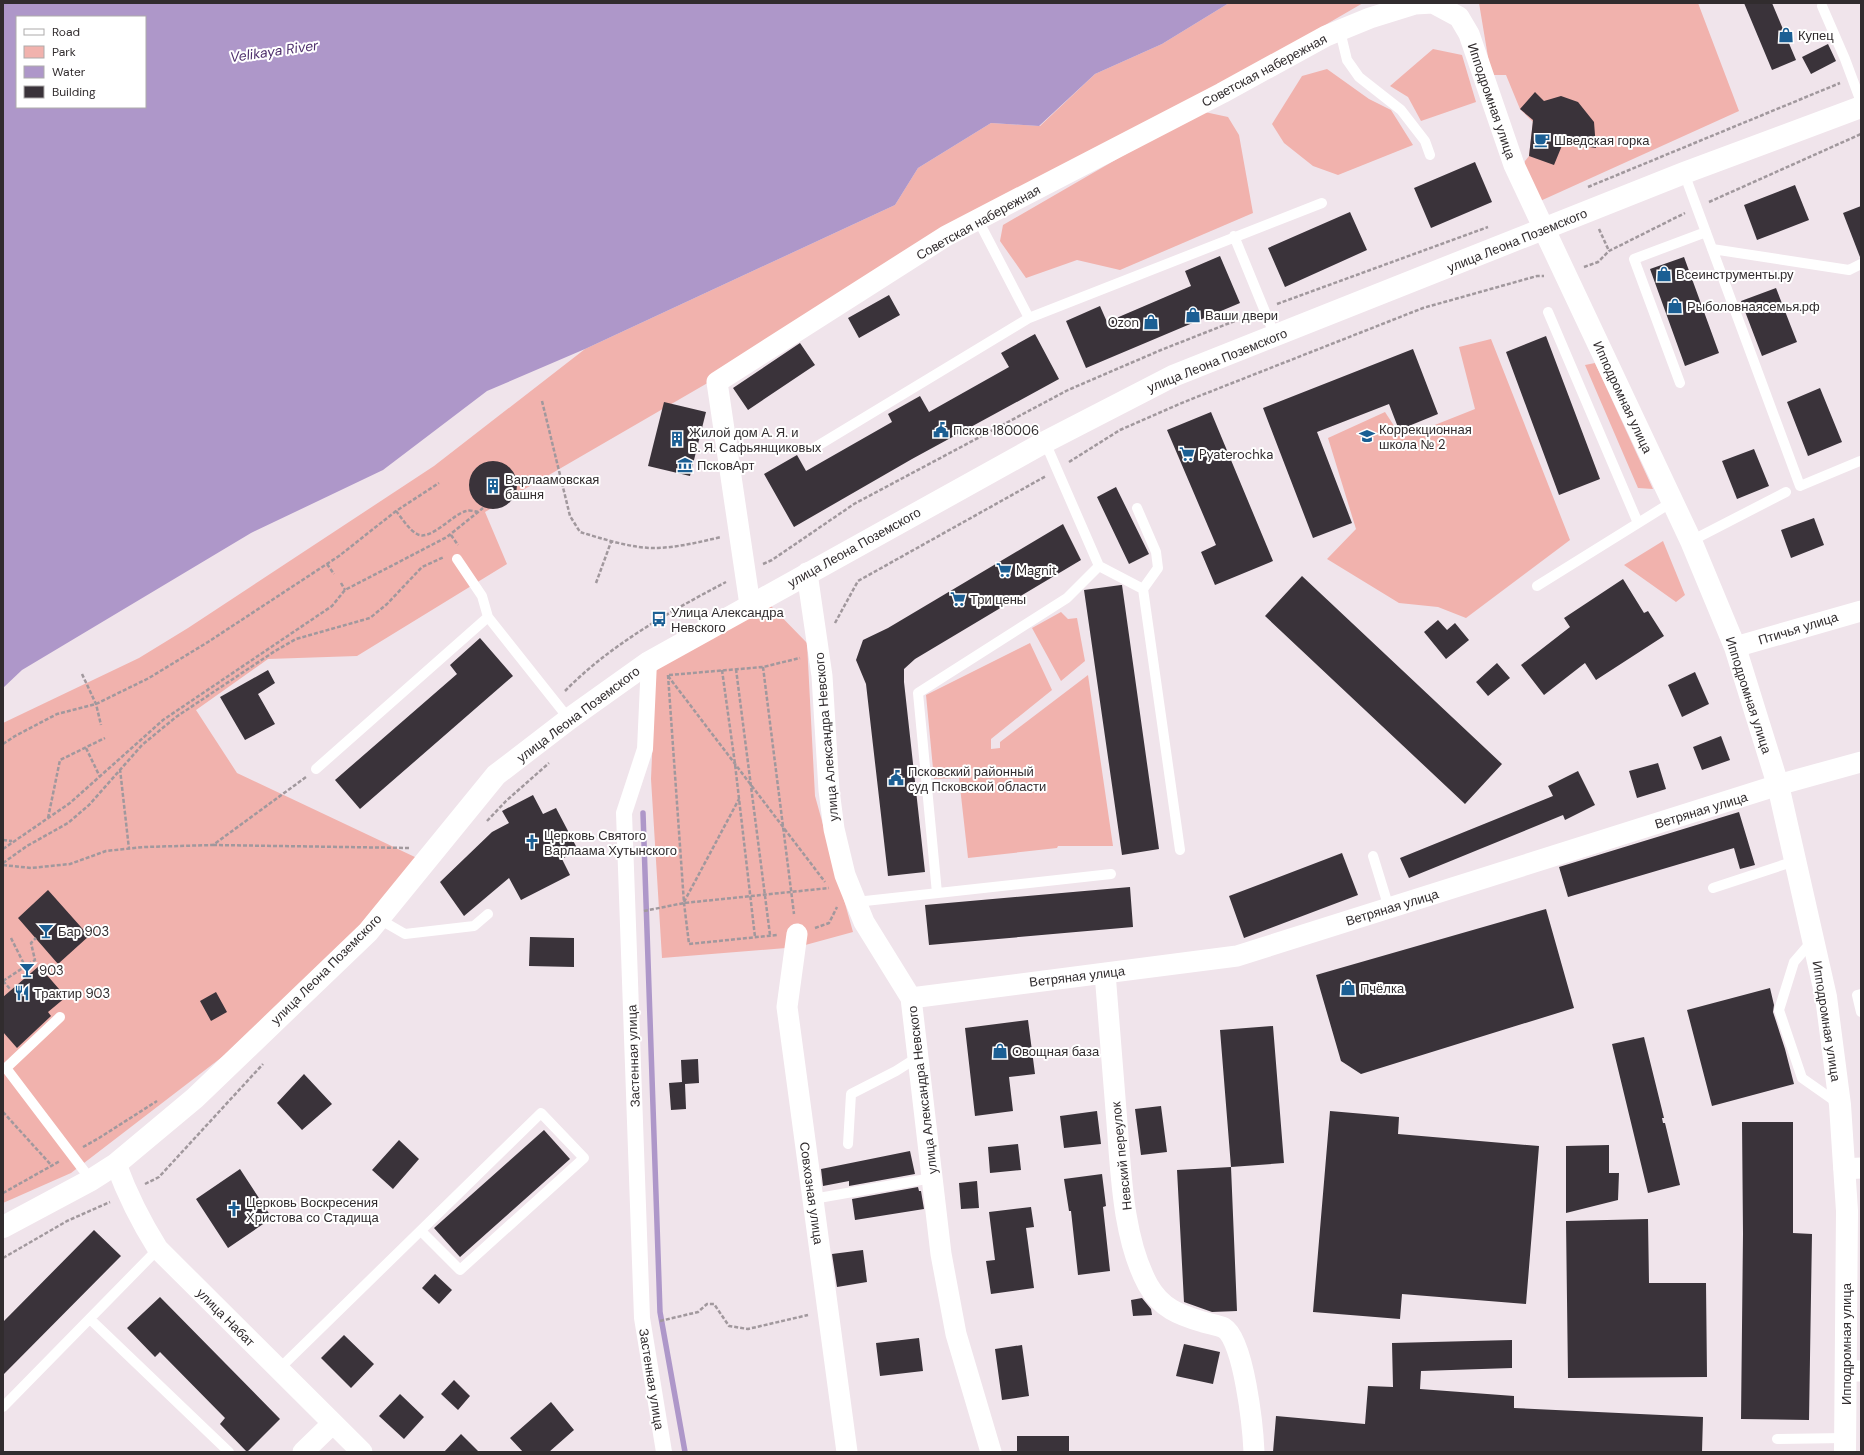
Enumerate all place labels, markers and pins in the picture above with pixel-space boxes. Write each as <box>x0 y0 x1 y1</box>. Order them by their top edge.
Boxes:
shop icon: Купец <box>1777 26 1795 44</box>
place label: Купец <box>1798 27 1834 44</box>
cafe icon: Шведская горка <box>1533 131 1551 149</box>
place label: Шведская горка <box>1554 132 1650 149</box>
shop icon: Всеинструменты.ру <box>1655 265 1673 283</box>
place label: Всеинструменты.ру <box>1676 266 1794 283</box>
shop icon: Рыболовнаясемья.рф <box>1666 297 1684 315</box>
place label: Рыболовнаясемья.рф <box>1687 298 1820 315</box>
shop icon: Ваши двери <box>1184 306 1202 324</box>
place label: Ваши двери <box>1205 307 1278 324</box>
shop icon: Ozon <box>1142 313 1160 331</box>
place label: Ozon <box>1108 314 1139 331</box>
public building icon: Псков 180006 <box>932 421 950 439</box>
place label: Коррекционная школа № 2 <box>1379 421 1472 453</box>
place label: Псков 180006 <box>953 422 1039 439</box>
place label: Жилой дом А. Я. и В. Я. Сафьянщиковых <box>689 424 822 456</box>
school or university icon: Коррекционная школа № 2 <box>1358 427 1376 445</box>
building icon: Жилой дом А. Я. и В. Я. Сафьянщиковых <box>668 430 686 448</box>
supermarket icon: Pyaterochka <box>1178 445 1196 463</box>
place label: Pyaterochka <box>1199 446 1273 463</box>
museum icon: ПсковАрт <box>676 456 694 474</box>
place label: ПсковАрт <box>697 457 754 474</box>
place label: Варлаамовская башня <box>505 471 599 503</box>
building icon: Варлаамовская башня <box>484 477 502 495</box>
supermarket icon: Magnit <box>995 561 1013 579</box>
place label: Magnit <box>1016 562 1057 579</box>
supermarket icon: Три цены <box>949 590 967 608</box>
place label: Три цены <box>970 591 1026 608</box>
place label: Улица Александра Невского <box>671 604 784 636</box>
bus stop icon: Улица Александра Невского <box>650 610 668 628</box>
place label: Псковский районный суд Псковской области <box>908 763 1046 795</box>
public building icon: Псковский районный суд Псковской области <box>887 769 905 787</box>
place label: Церковь Святого Варлаама Хутынского <box>544 827 677 859</box>
church icon: Церковь Святого Варлаама Хутынского <box>523 833 541 851</box>
bar icon: Бар 903 <box>37 922 55 940</box>
place label: Бар 903 <box>58 923 109 940</box>
bar icon: 903 <box>18 961 36 979</box>
place label: 903 <box>39 962 64 979</box>
shop icon: Пчёлка <box>1339 979 1357 997</box>
place label: Пчёлка <box>1360 980 1405 997</box>
restaurant icon: Трактир 903 <box>13 984 31 1002</box>
place label: Трактир 903 <box>34 985 110 1002</box>
shop icon: Овощная база <box>991 1042 1009 1060</box>
place label: Овощная база <box>1012 1043 1100 1060</box>
place label: Церковь Воскресения Христова со Стадища <box>246 1194 379 1226</box>
church icon: Церковь Воскресения Христова со Стадища <box>225 1200 243 1218</box>

